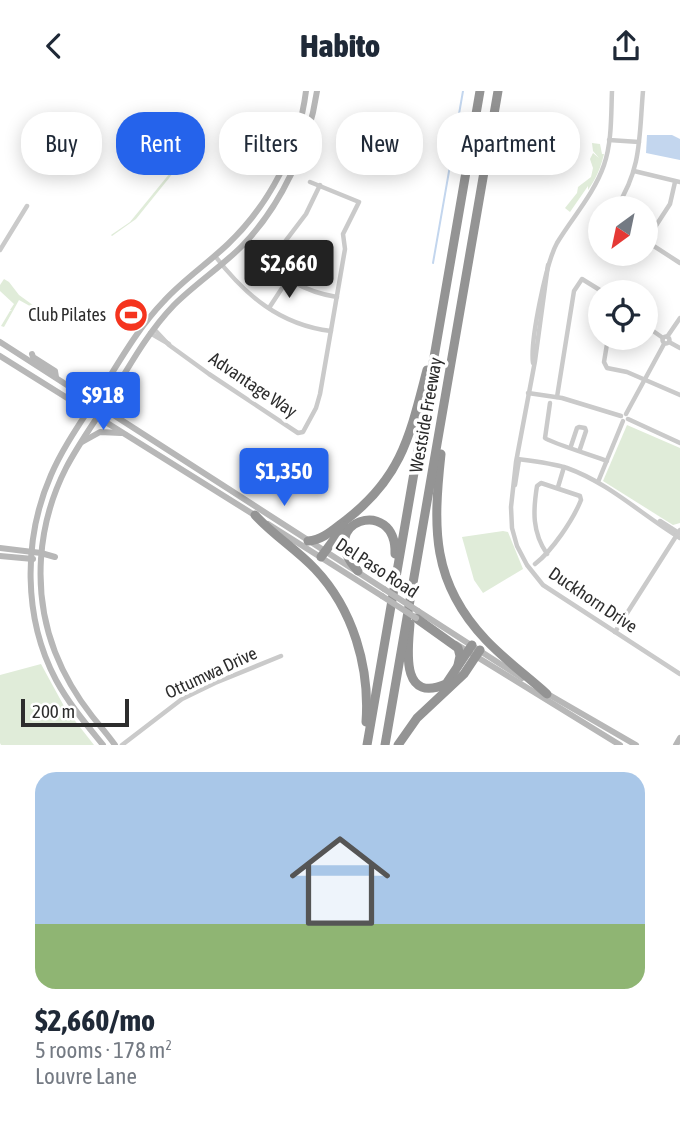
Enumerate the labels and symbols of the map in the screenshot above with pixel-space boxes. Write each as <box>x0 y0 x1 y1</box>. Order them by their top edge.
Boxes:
north arrow <box>588 196 658 266</box>
pin: $2,660 <box>232 241 346 300</box>
sports icon: Club Pilates <box>112 296 150 334</box>
place label: Club Pilates <box>28 304 106 325</box>
street label: Advantage Way <box>205 347 301 422</box>
street label: Westside Freeway <box>405 356 446 474</box>
pin: $918 <box>62 373 144 432</box>
pin: $1,350 <box>227 449 341 508</box>
street label: Del Paso Road <box>332 533 422 602</box>
street label: Duckhorn Drive <box>545 562 641 637</box>
street label: Ottumwa Drive <box>162 642 260 703</box>
scale bar <box>21 696 130 728</box>

